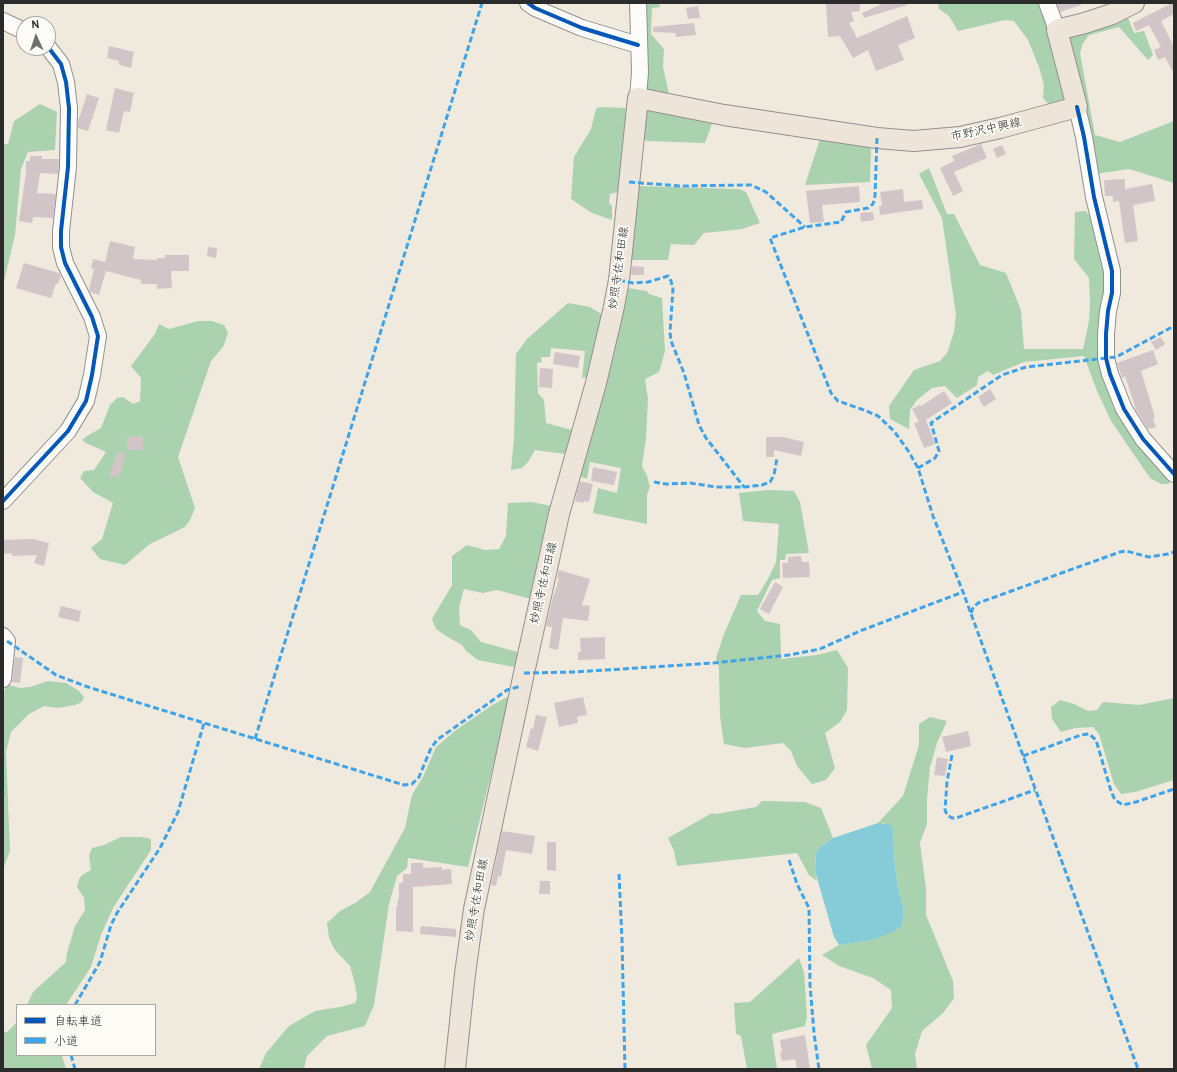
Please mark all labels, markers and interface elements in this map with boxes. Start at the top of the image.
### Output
north arrow [16,16,56,56]
text: N [31,18,39,31]
street label: 市野沢中興線 [949,115,1023,145]
street label: 妙照寺佐和田線 [606,225,632,311]
street label: 妙照寺佐和田線 [528,540,560,626]
street label: 妙照寺佐和田線 [463,857,491,943]
legend [16,1004,156,1056]
text: 自転車道 [54,1014,102,1029]
text: 小道 [54,1034,78,1049]

